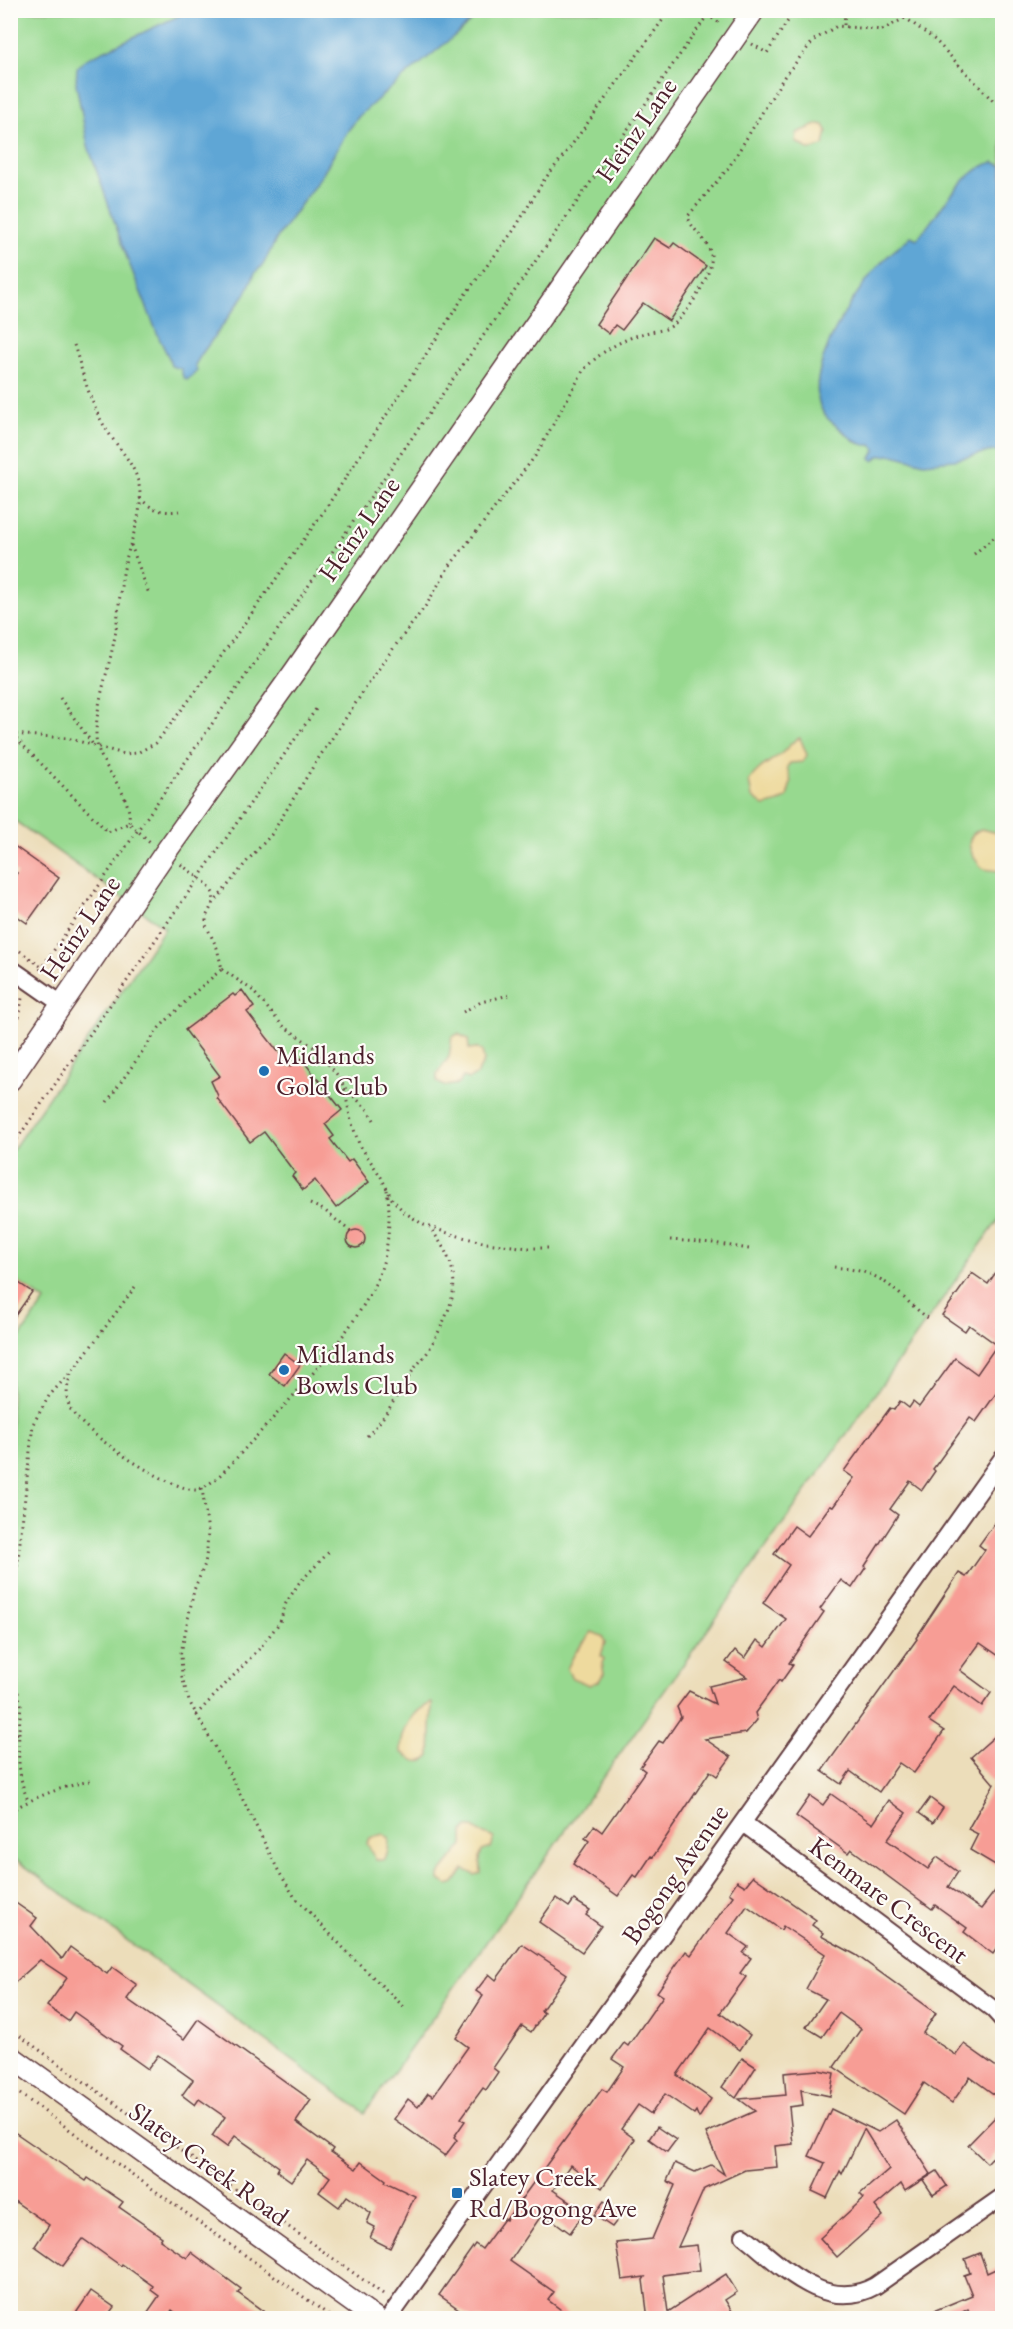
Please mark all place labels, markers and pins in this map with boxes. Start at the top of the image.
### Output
place label: Midlands Gold Club [276,1037,388,1103]
marker: Midlands Gold Club [257,1064,271,1078]
place label: Midlands Bowls Club [296,1336,418,1402]
marker: Midlands Bowls Club [277,1363,291,1377]
place label: Slatey Creek Rd/Bogong Ave [469,2159,637,2225]
marker: Slatey Creek Rd/Bogong Ave [450,2186,464,2200]

